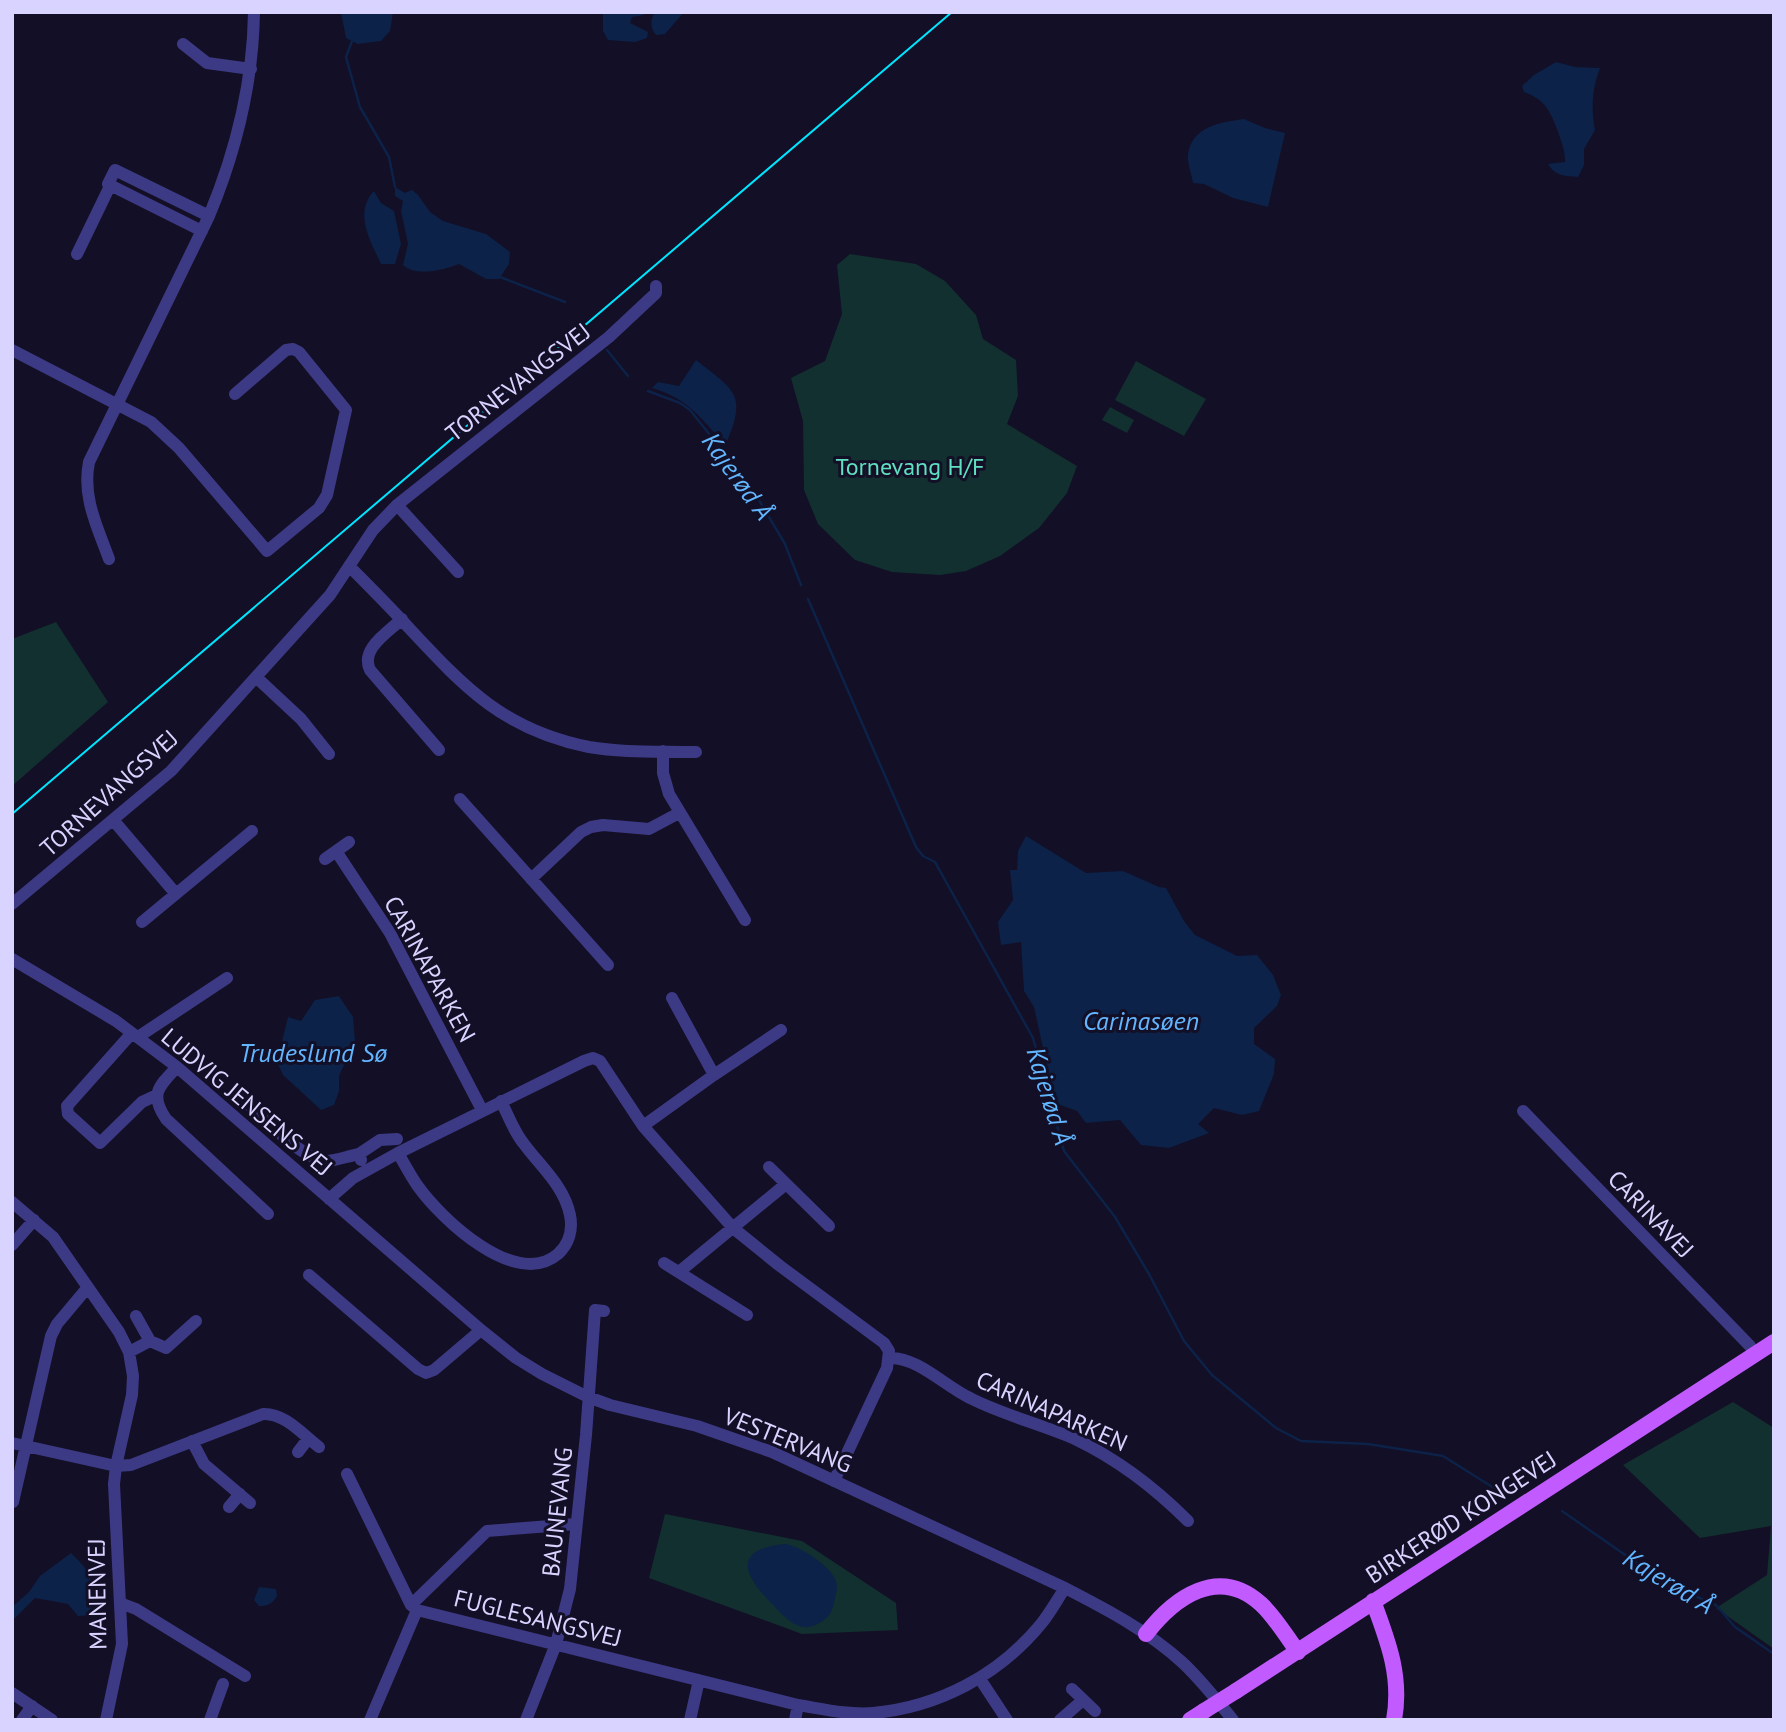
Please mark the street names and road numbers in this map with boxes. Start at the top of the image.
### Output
street label: TORNEVANGSVEJ [439,316,597,448]
street label: TORNEVANGSVEJ [33,723,185,863]
street label: CARINAPARKEN [377,890,483,1048]
street label: LUDVIG JENSENS VEJ [155,1021,339,1183]
street label: CARINAVEJ [1601,1163,1701,1265]
street label: CARINAPARKEN [972,1364,1132,1458]
street label: VESTERVANG [718,1400,857,1480]
street label: BIRKERØD KONGEVEJ [1360,1444,1562,1590]
street label: BAUNEVANG [535,1446,579,1578]
street label: MANENVEJ [81,1538,113,1650]
street label: FUGLESANGSVEJ [451,1582,625,1654]

